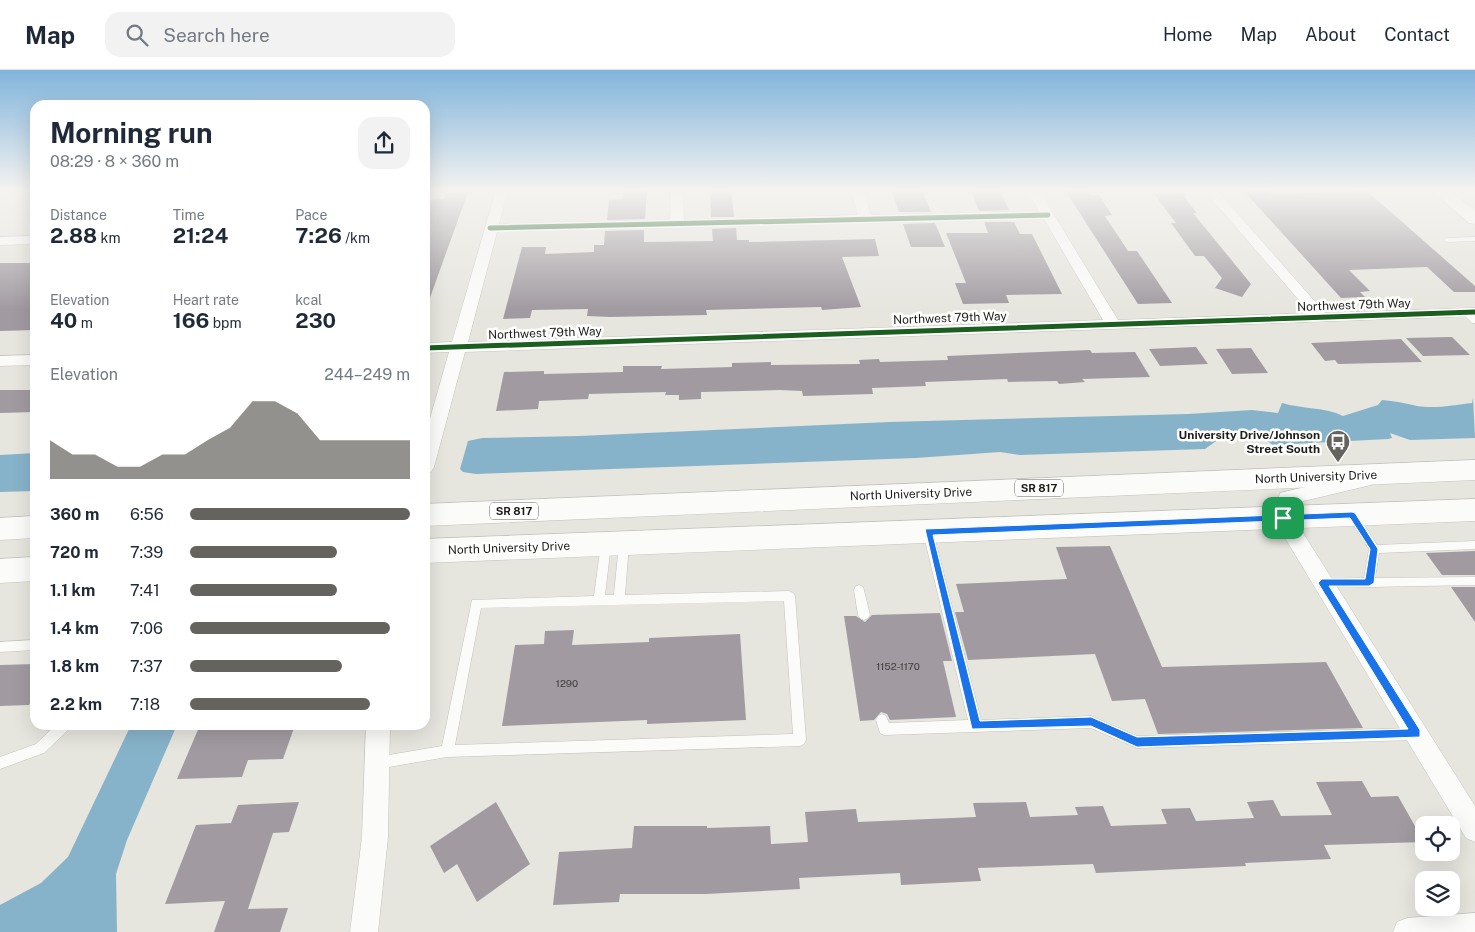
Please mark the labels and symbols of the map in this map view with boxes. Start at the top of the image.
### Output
street label: Northwest 79th Way [1297,296,1412,314]
street label: Northwest 79th Way [893,309,1008,327]
street label: Northwest 79th Way [488,324,603,342]
place label: University Drive/Johnson Street South [1179,428,1320,456]
bus stop icon: University Drive/Johnson Street South [1325,429,1351,463]
street label: North University Drive [1255,468,1377,486]
road number: SR 817 [1015,479,1063,496]
street label: North University Drive [850,485,972,503]
pin [1262,497,1304,539]
road number: SR 817 [490,502,538,520]
street label: North University Drive [448,539,570,557]
house number: 1152-1170 [876,660,920,672]
house number: 1290 [556,677,578,689]

